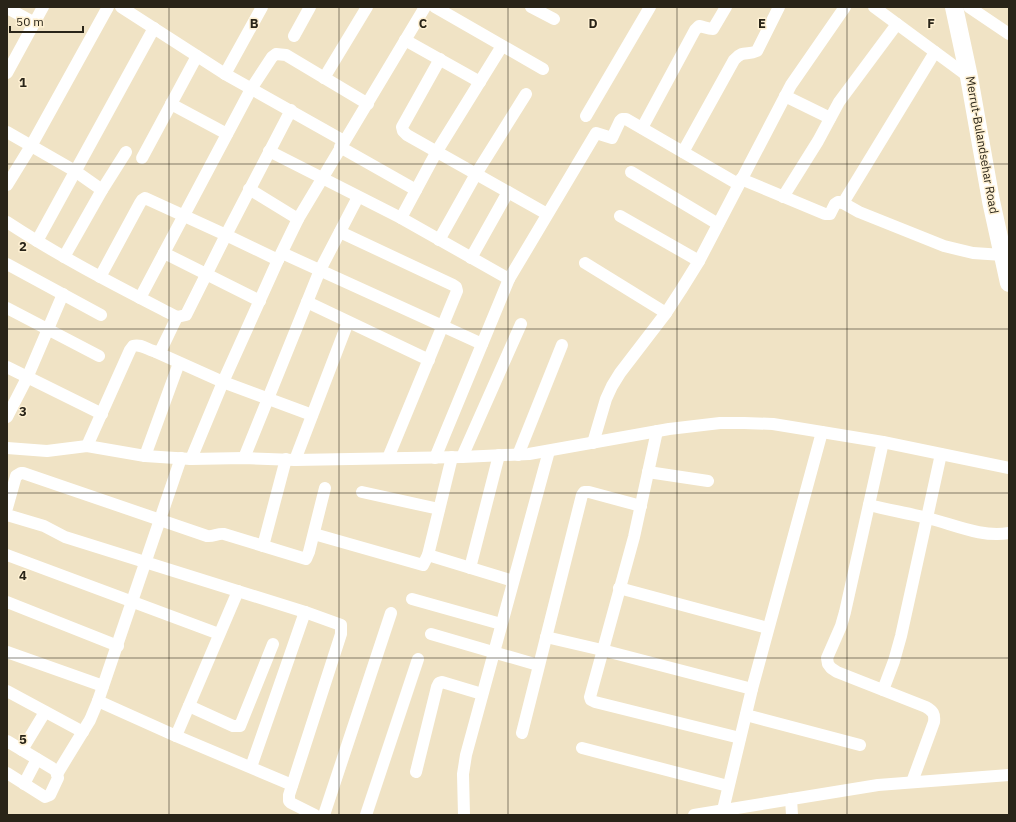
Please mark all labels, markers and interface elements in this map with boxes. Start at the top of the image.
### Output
scale bar [10,8,83,34]
text: 50 m [16,14,44,29]
text: B [250,15,259,32]
text: C [419,15,428,32]
text: D [588,15,598,32]
text: E [758,15,766,32]
text: F [927,15,935,32]
text: 1 [19,74,27,91]
street label: Merrut-Bulandsehar Road [963,75,1002,215]
text: 2 [19,238,27,255]
text: 3 [19,403,27,420]
text: 4 [19,567,27,584]
text: 5 [19,731,27,748]

